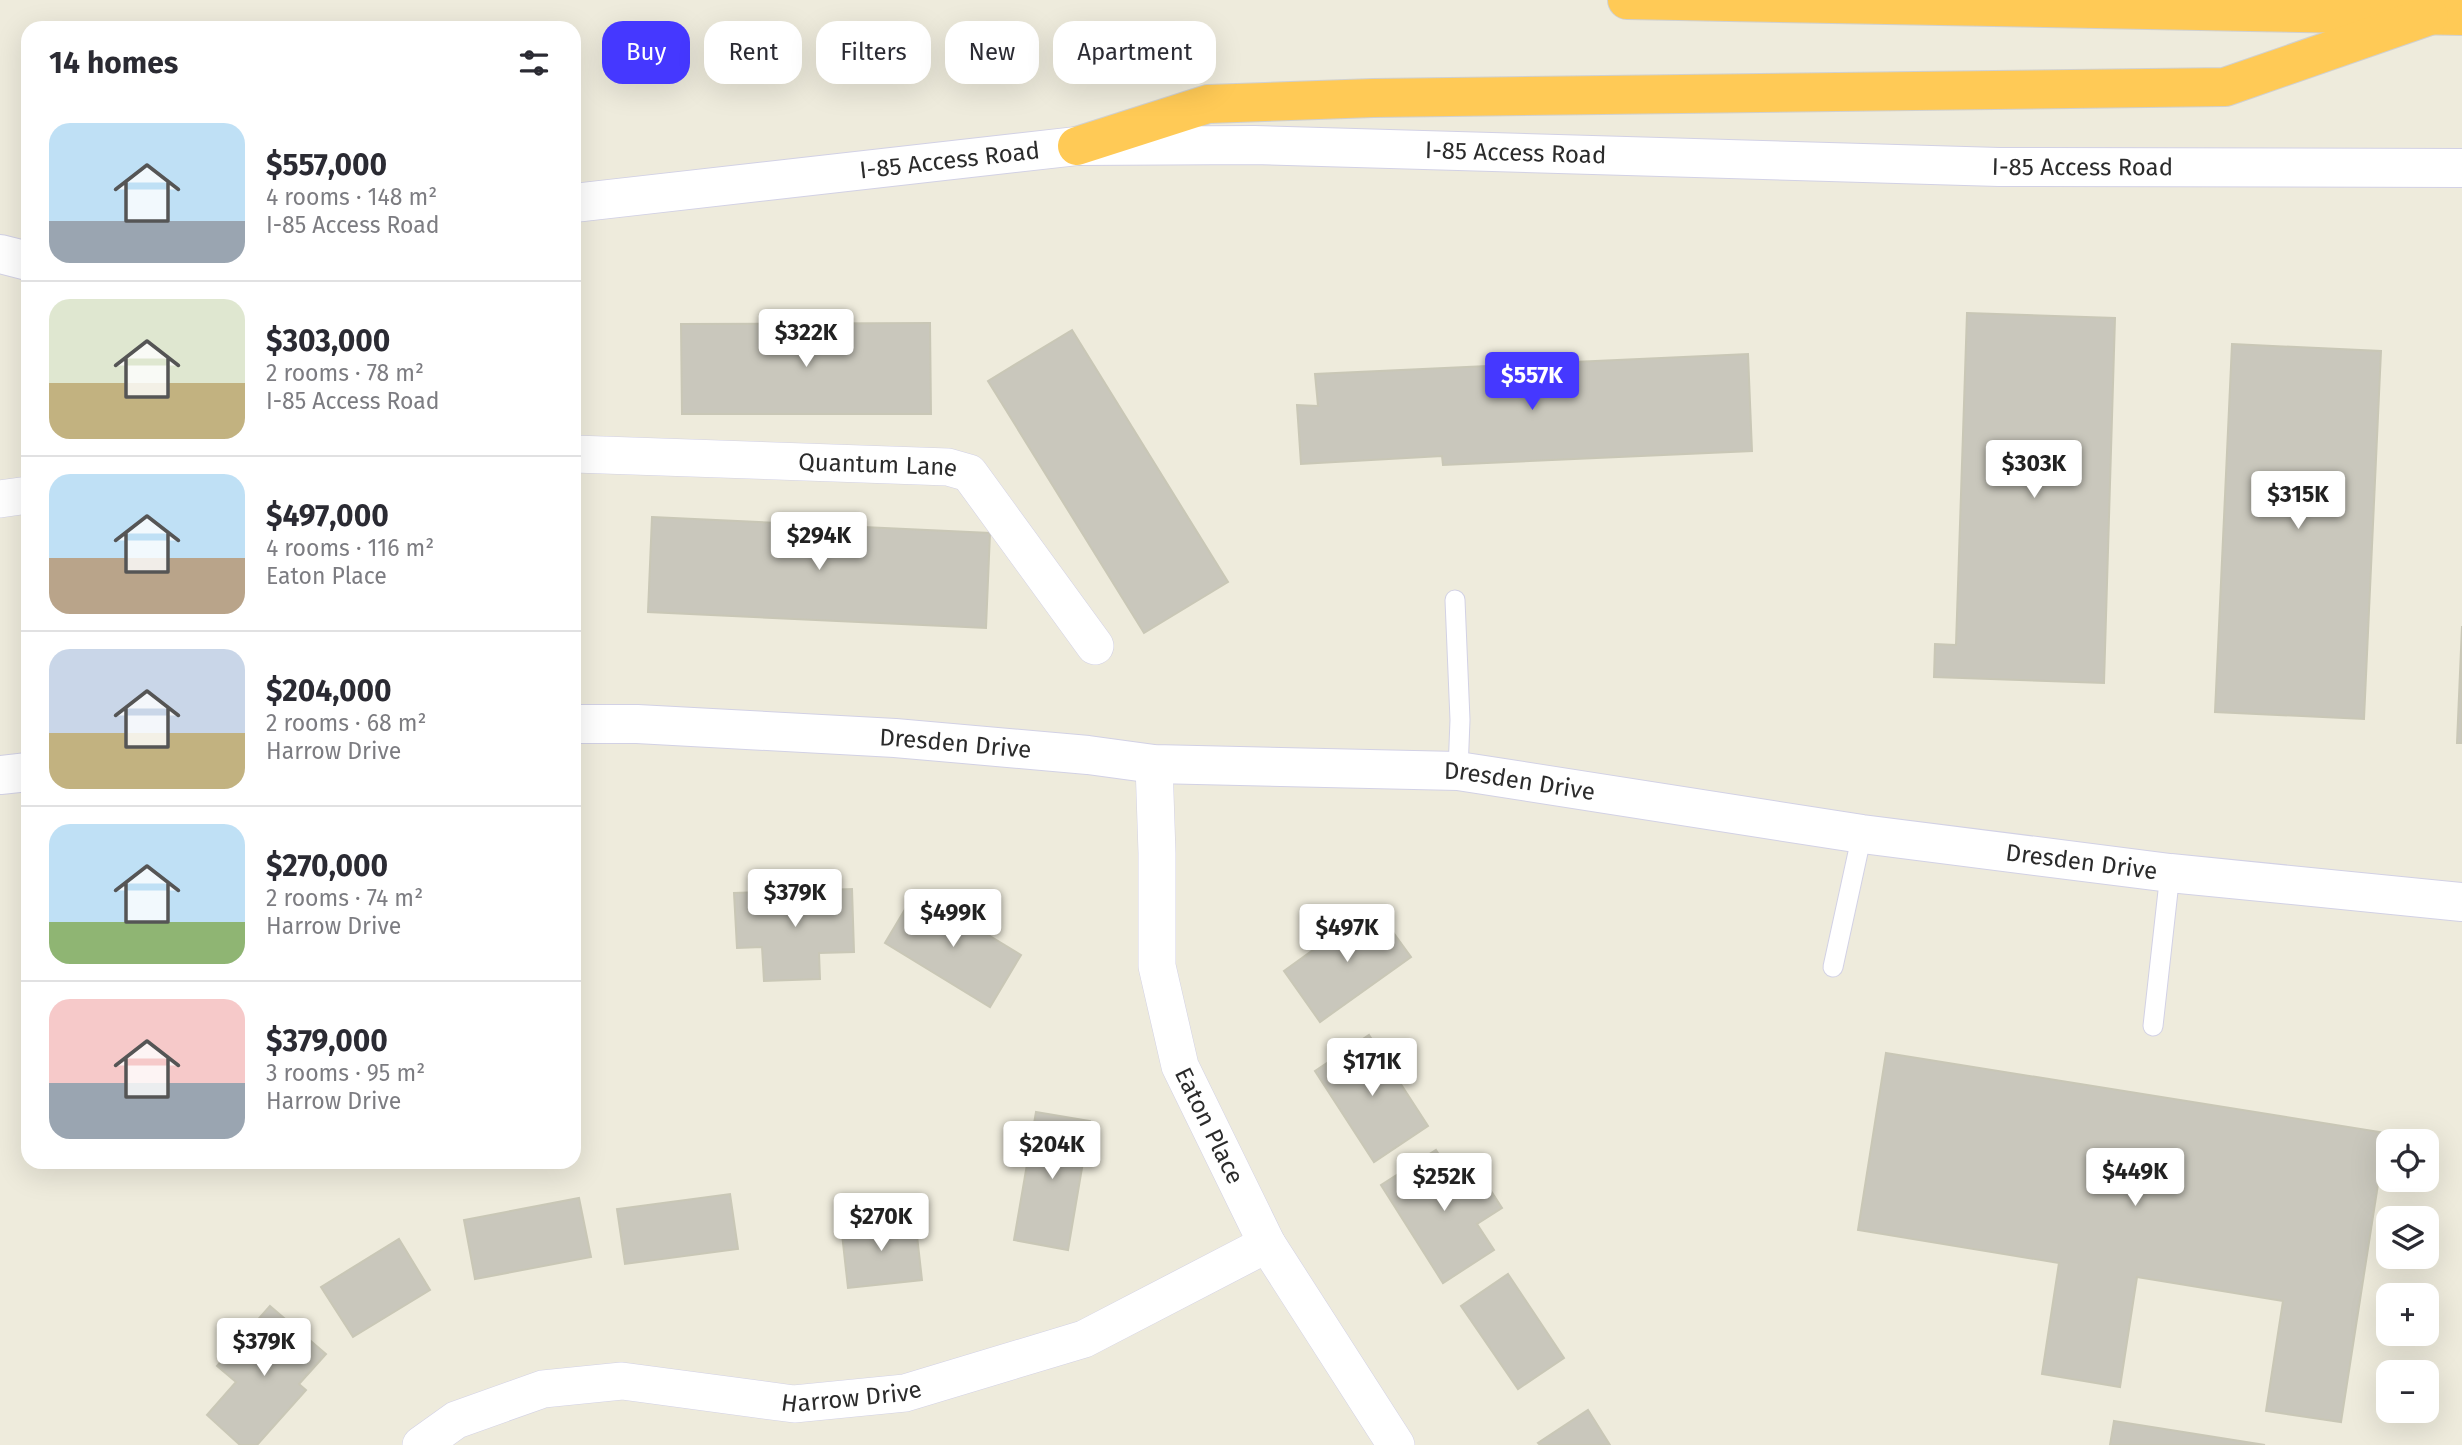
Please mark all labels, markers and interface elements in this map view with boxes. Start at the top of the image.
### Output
chip: Buy [602,21,690,84]
chip: Rent [704,21,802,84]
chip: Filters [816,21,931,84]
chip: New [945,21,1039,84]
chip: Apartment [1053,21,1216,84]
icon: filters [515,44,553,82]
text: 14 homes [49,45,178,81]
street label: I-85 Access Road [858,136,1041,185]
street label: I-85 Access Road [1425,136,1607,169]
text: $557,000 [266,147,387,183]
icon: home [105,151,189,235]
street label: I-85 Access Road [1991,153,2173,181]
text: 4 rooms · 148 m² [266,183,437,211]
text: I-85 Access Road [266,211,440,239]
pin: $322K [757,310,855,369]
text: $322K [775,318,837,346]
text: $303,000 [266,323,390,359]
icon: home [105,327,189,411]
pin: $557K [1483,352,1581,412]
text: 2 rooms · 78 m² [266,359,424,387]
text: $557K [1501,361,1563,389]
text: I-85 Access Road [266,387,440,415]
pin: $303K [1985,440,2083,500]
street label: Quantum Lane [798,448,961,483]
text: $303K [2002,449,2066,477]
pin: $315K [2249,472,2347,531]
text: $315K [2267,480,2329,508]
text: $497,000 [266,498,389,534]
icon: home [105,502,189,586]
pin: $294K [770,512,868,572]
text: $294K [787,521,851,549]
text: 4 rooms · 116 m² [266,534,434,562]
text: Eaton Place [266,562,387,590]
text: $204,000 [266,673,392,709]
icon: home [105,677,189,761]
text: 2 rooms · 68 m² [266,709,427,737]
street label: Dresden Drive [879,723,1033,764]
text: Harrow Drive [266,737,401,765]
street label: Dresden Drive [1444,757,1597,806]
street label: Dresden Drive [2004,838,2159,885]
text: $270,000 [266,848,388,884]
icon: home [105,852,189,936]
pin: $379K [746,870,844,929]
text: $379K [764,878,826,906]
text: 2 rooms · 74 m² [266,884,423,912]
pin: $499K [904,890,1002,949]
text: $499K [920,898,986,926]
pin: $497K [1298,904,1396,964]
text: Harrow Drive [266,912,401,940]
text: $497K [1315,913,1379,941]
text: $379,000 [266,1023,388,1059]
icon: home [105,1027,189,1111]
pin: $171K [1323,1038,1421,1098]
text: $171K [1343,1047,1401,1075]
text: 3 rooms · 95 m² [266,1059,425,1087]
street label: Eaton Place [1169,1063,1249,1188]
text: Harrow Drive [266,1087,401,1115]
pin: $204K [1003,1122,1101,1181]
map controls [2376,1129,2439,1423]
button: locate [2376,1129,2439,1192]
text: $204K [1019,1130,1085,1158]
pin: $449K [2086,1148,2184,1208]
pin: $252K [1395,1154,1493,1213]
text: $449K [2102,1157,2168,1185]
text: $252K [1413,1162,1475,1190]
pin: $270K [832,1194,930,1253]
text: $270K [850,1202,912,1230]
button: layers [2376,1206,2439,1269]
button: + [2376,1283,2439,1346]
pin: $379K [215,1318,313,1378]
text: $379K [233,1327,295,1355]
button: − [2376,1360,2439,1423]
street label: Harrow Drive [779,1375,925,1418]

